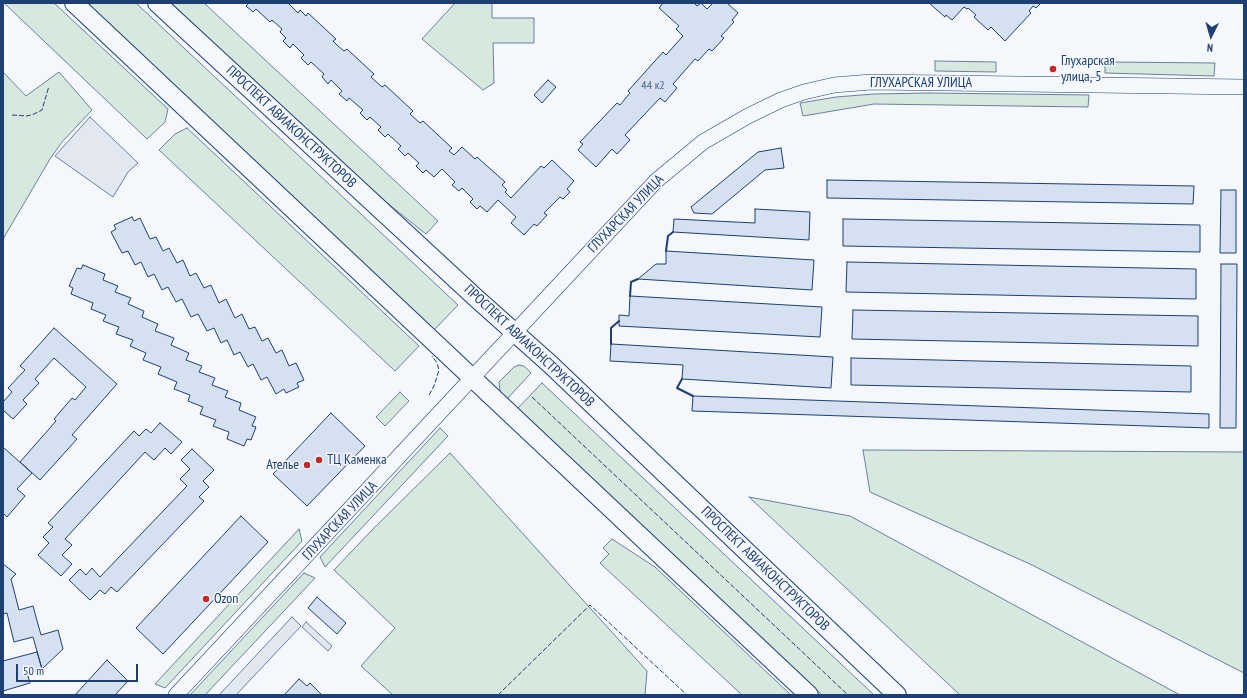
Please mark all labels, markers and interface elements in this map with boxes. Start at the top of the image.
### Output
north arrow [1191,16,1231,56]
text: N [1206,41,1214,55]
place label: Глухарская улица, 5 [1061,53,1115,86]
street label: ПРОСПЕКТ АВИАКОНСТРУКТОРОВ [223,62,359,192]
marker: Глухарская улица, 5 [1048,64,1058,74]
street label: ГЛУХАРСКАЯ УЛИЦА [870,75,972,91]
house number: 44 к2 [641,79,665,93]
street label: ГЛУХАРСКАЯ УЛИЦА [585,171,667,257]
street label: ПРОСПЕКТ АВИАКОНСТРУКТОРОВ [461,281,597,411]
place label: ТЦ Каменка [327,452,387,468]
marker: ТЦ Каменка [314,455,324,465]
place label: Ателье [266,457,299,473]
marker: Ателье [302,460,312,470]
street label: ГЛУХАРСКАЯ УЛИЦА [299,478,381,564]
street label: ПРОСПЕКТ АВИАКОНСТРУКТОРОВ [697,503,833,635]
place label: Ozon [214,591,239,607]
marker: Ozon [201,594,211,604]
scale bar [18,656,140,682]
text: 50 m [23,663,44,678]

